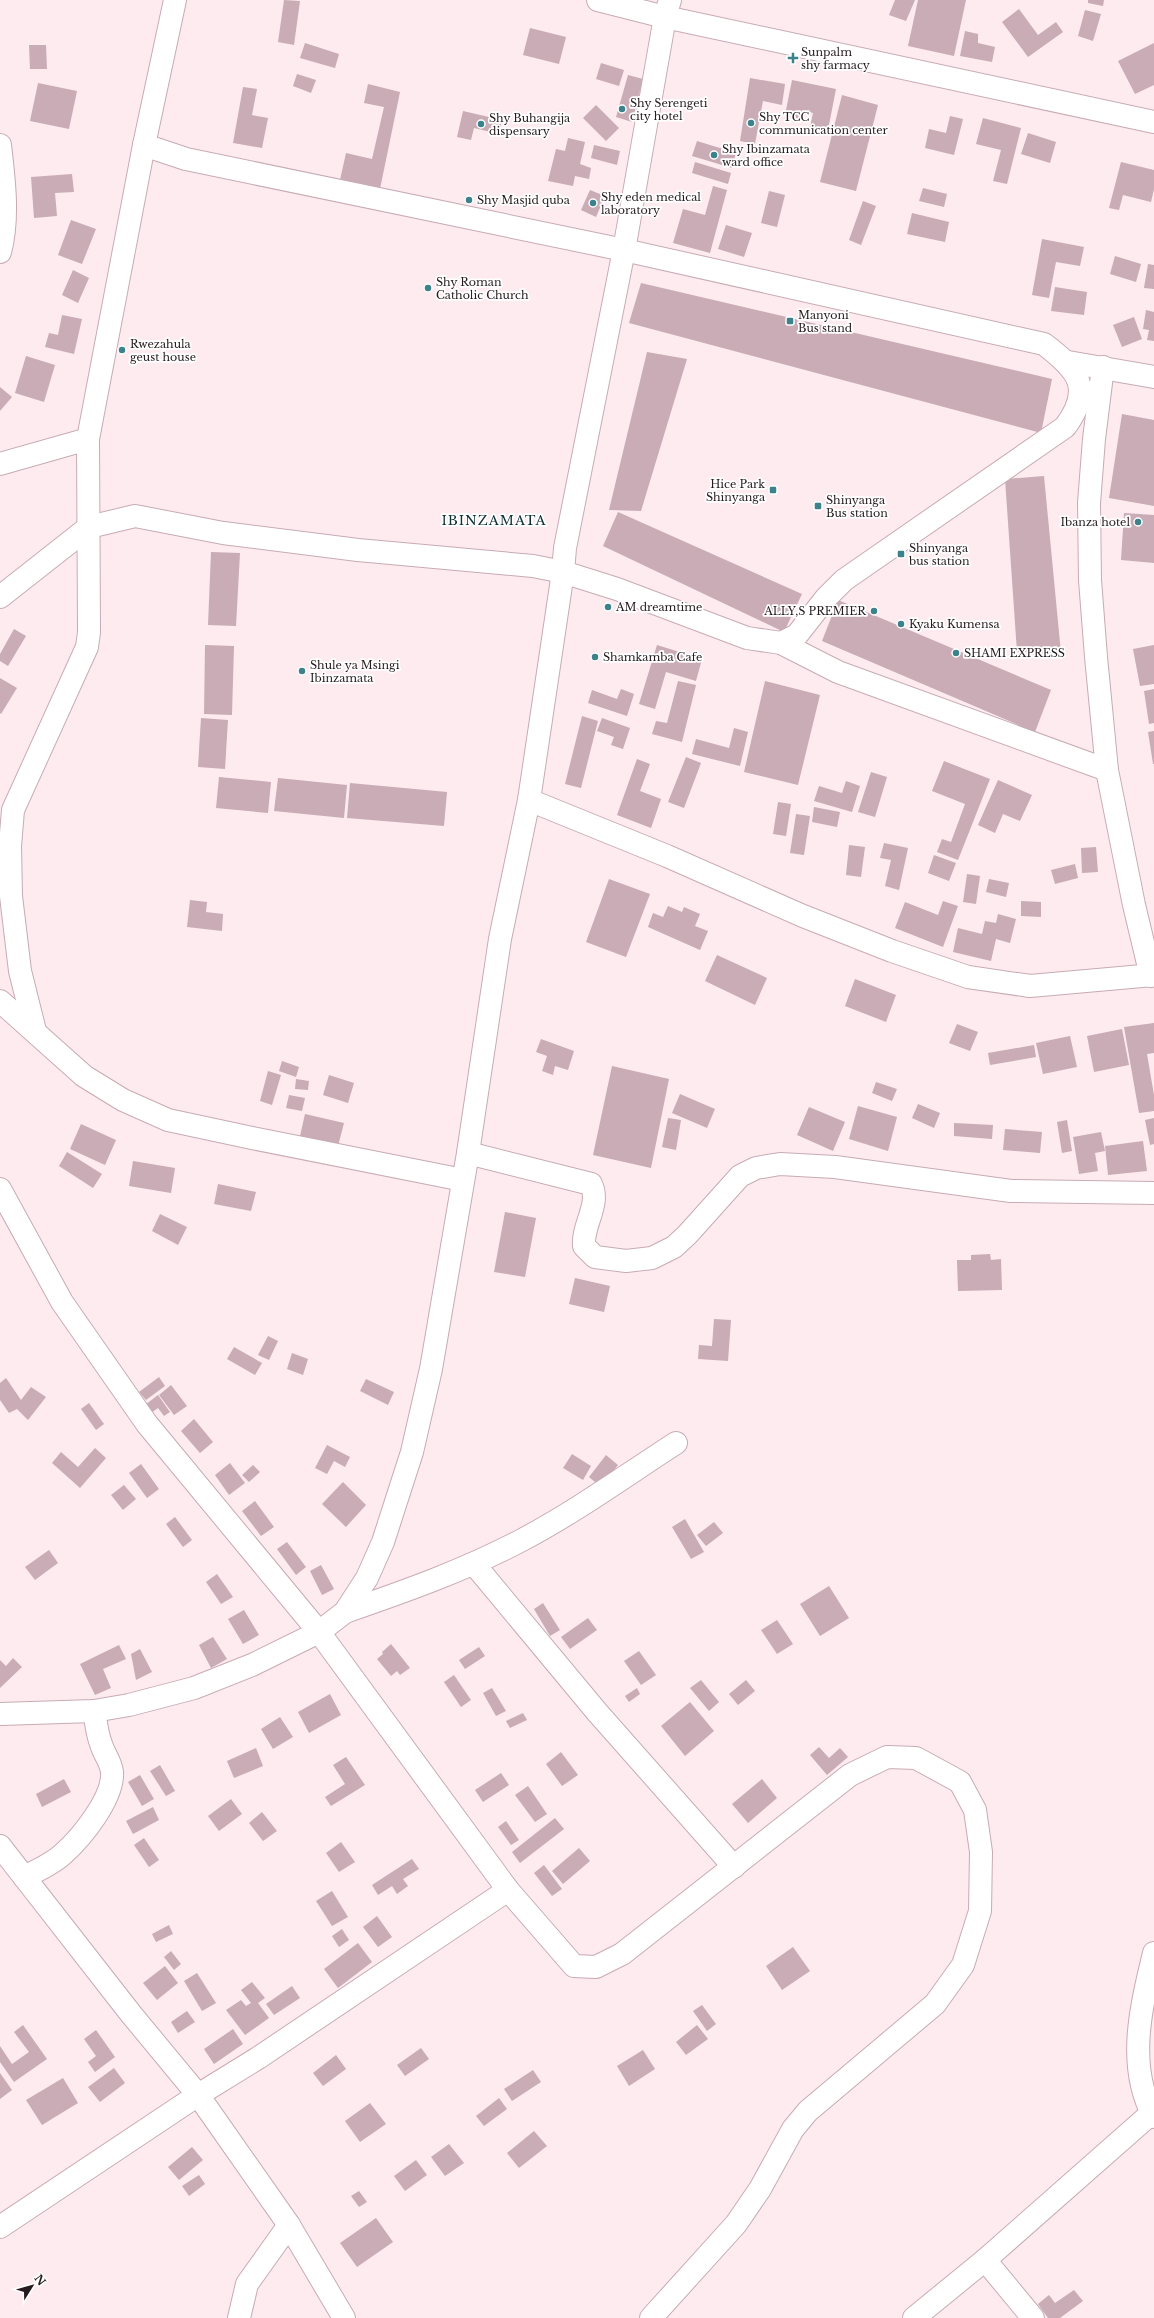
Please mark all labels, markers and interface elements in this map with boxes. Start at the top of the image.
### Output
place label: Sunpalm shy farmacy [801,45,870,72]
marker: Sunpalm shy farmacy [788,53,798,63]
place label: Shy Serengeti city hotel [630,96,708,123]
marker: Shy Serengeti city hotel [617,104,627,114]
place label: Shy TCC communication center [759,110,888,137]
place label: Shy Buhangija dispensary [489,111,571,138]
marker: Shy TCC communication center [746,118,756,128]
marker: Shy Buhangija dispensary [476,119,486,129]
place label: Shy Ibinzamata ward office [722,142,811,169]
marker: Shy Ibinzamata ward office [709,150,719,160]
place label: Shy eden medical laboratory [601,190,701,217]
place label: Shy Masjid quba [477,193,571,207]
marker: Shy Masjid quba [464,195,474,205]
marker: Shy eden medical laboratory [588,198,598,208]
place label: Shy Roman Catholic Church [436,275,529,302]
marker: Shy Roman Catholic Church [423,283,433,293]
place label: Manyoni Bus stand [798,308,853,335]
marker: Manyoni Bus stand [785,316,795,326]
place label: Rwezahula geust house [130,337,196,364]
marker: Rwezahula geust house [117,345,127,355]
place label: Hice Park Shinyanga [706,477,766,504]
marker: Hice Park Shinyanga [768,485,778,495]
place label: Shinyanga Bus station [826,493,888,520]
marker: Shinyanga Bus station [813,501,823,511]
district label: IBINZAMATA [441,512,547,529]
place label: Ibanza hotel [1061,515,1130,529]
marker: Ibanza hotel [1133,517,1143,527]
place label: Shinyanga bus station [908,541,970,568]
marker: Shinyanga bus station [896,549,906,559]
place label: AM dreamtime [615,600,702,614]
marker: AM dreamtime [603,602,613,612]
place label: ALLY,S PREMIER [763,604,866,618]
marker: ALLY,S PREMIER [869,606,879,616]
place label: Kyaku Kumensa [909,617,1000,631]
marker: Kyaku Kumensa [896,619,906,629]
place label: SHAMI EXPRESS [964,646,1065,660]
marker: SHAMI EXPRESS [951,648,961,658]
place label: Shamkamba Cafe [603,650,702,664]
marker: Shamkamba Cafe [590,652,600,662]
place label: Shule ya Msingi Ibinzamata [310,658,400,685]
marker: Shule ya Msingi Ibinzamata [297,666,307,676]
north arrow [12,2266,52,2306]
text: N [31,2272,49,2289]

